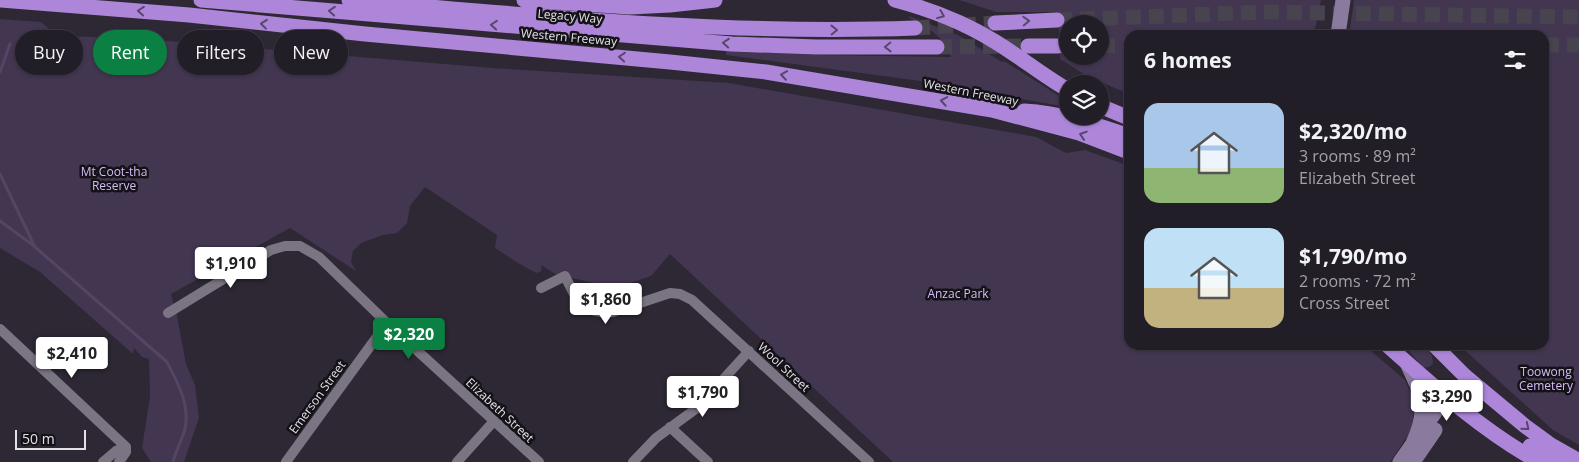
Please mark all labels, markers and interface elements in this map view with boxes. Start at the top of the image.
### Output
street label: Legacy Way [537,5,604,27]
one-way arrow [136,6,144,17]
one-way arrow [328,6,336,17]
one-way arrow [936,9,945,19]
map controls [1059,15,1109,125]
button: locate [1059,15,1109,65]
one-way arrow [1022,16,1030,27]
one-way arrow [260,18,268,29]
one-way arrow [490,20,498,31]
street label: Western Freeway [520,24,619,50]
one-way arrow [830,25,838,35]
chip: Buy [15,30,83,75]
chip: Rent [93,30,167,75]
chip: Filters [177,30,264,75]
chip: New [274,30,348,75]
one-way arrow [722,38,730,49]
one-way arrow [884,42,892,53]
text: 6 homes [1144,46,1232,74]
icon: filters [1501,46,1529,74]
one-way arrow [618,52,626,63]
one-way arrow [779,70,788,80]
street label: Western Freeway [922,74,1021,110]
button: layers [1059,75,1109,125]
one-way arrow [940,97,948,107]
text: $2,320/mo [1299,117,1407,145]
icon: home [1184,123,1244,183]
one-way arrow [1079,131,1087,141]
text: 3 rooms · 89 m² [1299,145,1416,167]
park label: Mt Coot-tha Reserve [81,163,147,194]
text: Elizabeth Street [1299,167,1416,189]
text: $1,790/mo [1299,242,1407,270]
pin: $1,910 [190,246,272,289]
icon: home [1184,248,1244,308]
text: $1,910 [206,252,256,274]
text: 2 rooms · 72 m² [1299,270,1416,292]
pin: $1,860 [565,282,647,325]
park label: Anzac Park [927,285,989,302]
text: $1,860 [581,288,631,310]
text: Cross Street [1299,292,1389,314]
pin: $2,320 [368,318,450,360]
text: $2,320 [384,323,434,345]
pin: $2,410 [31,336,113,379]
street label: Wool Street [754,339,814,395]
text: $2,410 [47,342,97,364]
street label: Emerson Street [285,357,349,437]
park label: Toowong Cemetery [1519,363,1574,394]
street label: Elizabeth Street [462,374,538,446]
pin: $1,790 [662,376,744,418]
pin: $3,290 [1406,380,1488,422]
text: $1,790 [678,381,728,403]
text: $3,290 [1422,385,1472,407]
one-way arrow [1520,421,1529,430]
scale bar [15,427,86,450]
text: 50 m [22,429,55,448]

